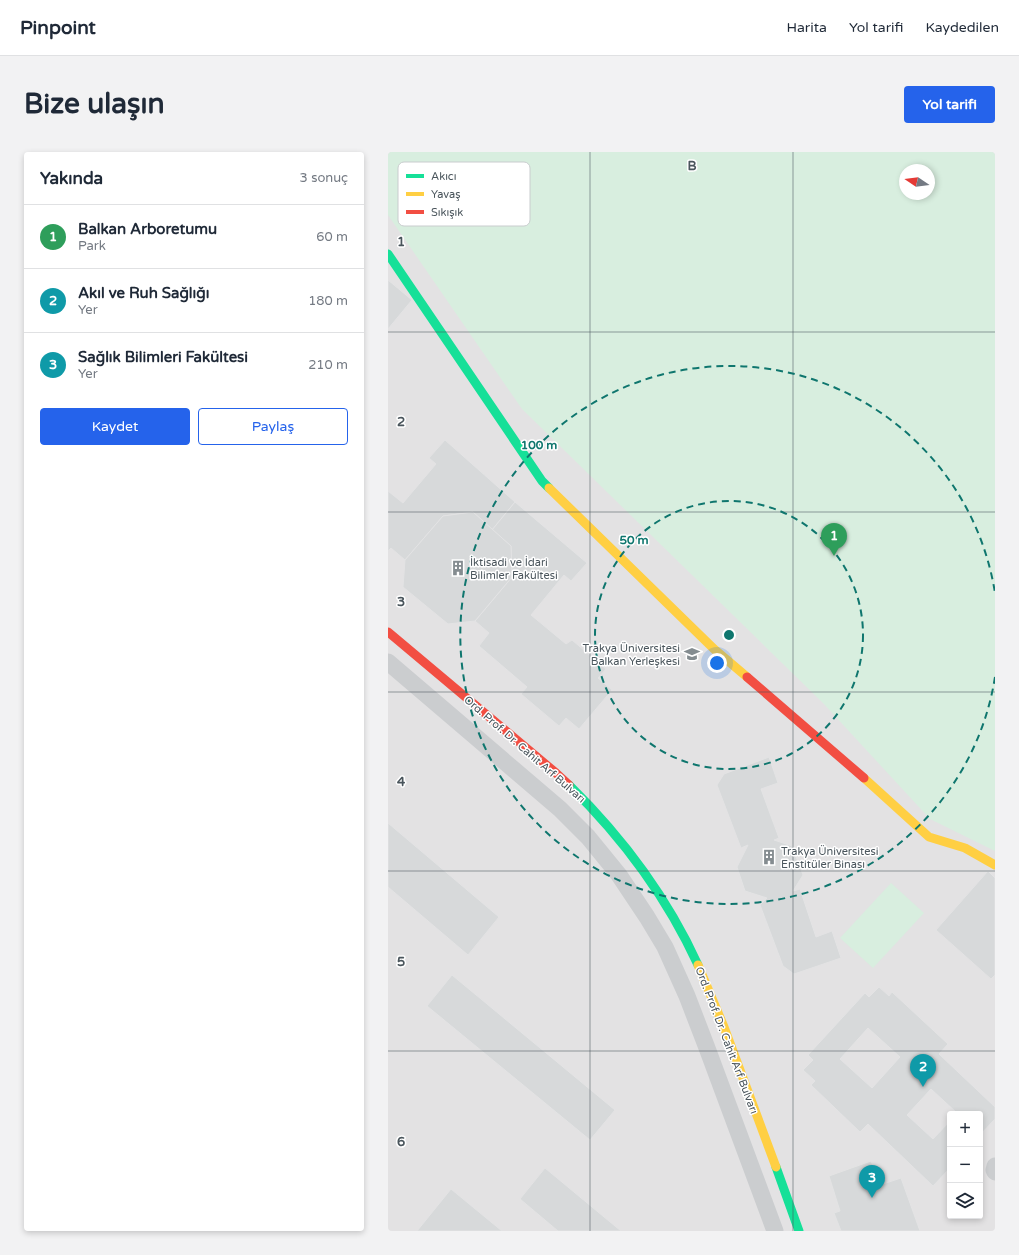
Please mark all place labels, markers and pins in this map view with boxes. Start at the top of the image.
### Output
pin: 1 [821,523,847,556]
place label: İktisadi ve İdari Bilimler Fakültesi [470,556,558,582]
building icon: İktisadi ve İdari Bilimler Fakültesi [449,559,467,577]
centre of rings [722,628,736,642]
place label: Trakya Üniversitesi Balkan Yerleşkesi [583,642,680,668]
school or university icon: Trakya Üniversitesi Balkan Yerleşkesi [683,645,701,663]
place label: Trakya Üniversitesi Enstitüler Binası [781,845,878,871]
building icon: Trakya Üniversitesi Enstitüler Binası [760,848,778,866]
pin: 2 [910,1054,936,1087]
pin: 3 [859,1165,885,1198]

